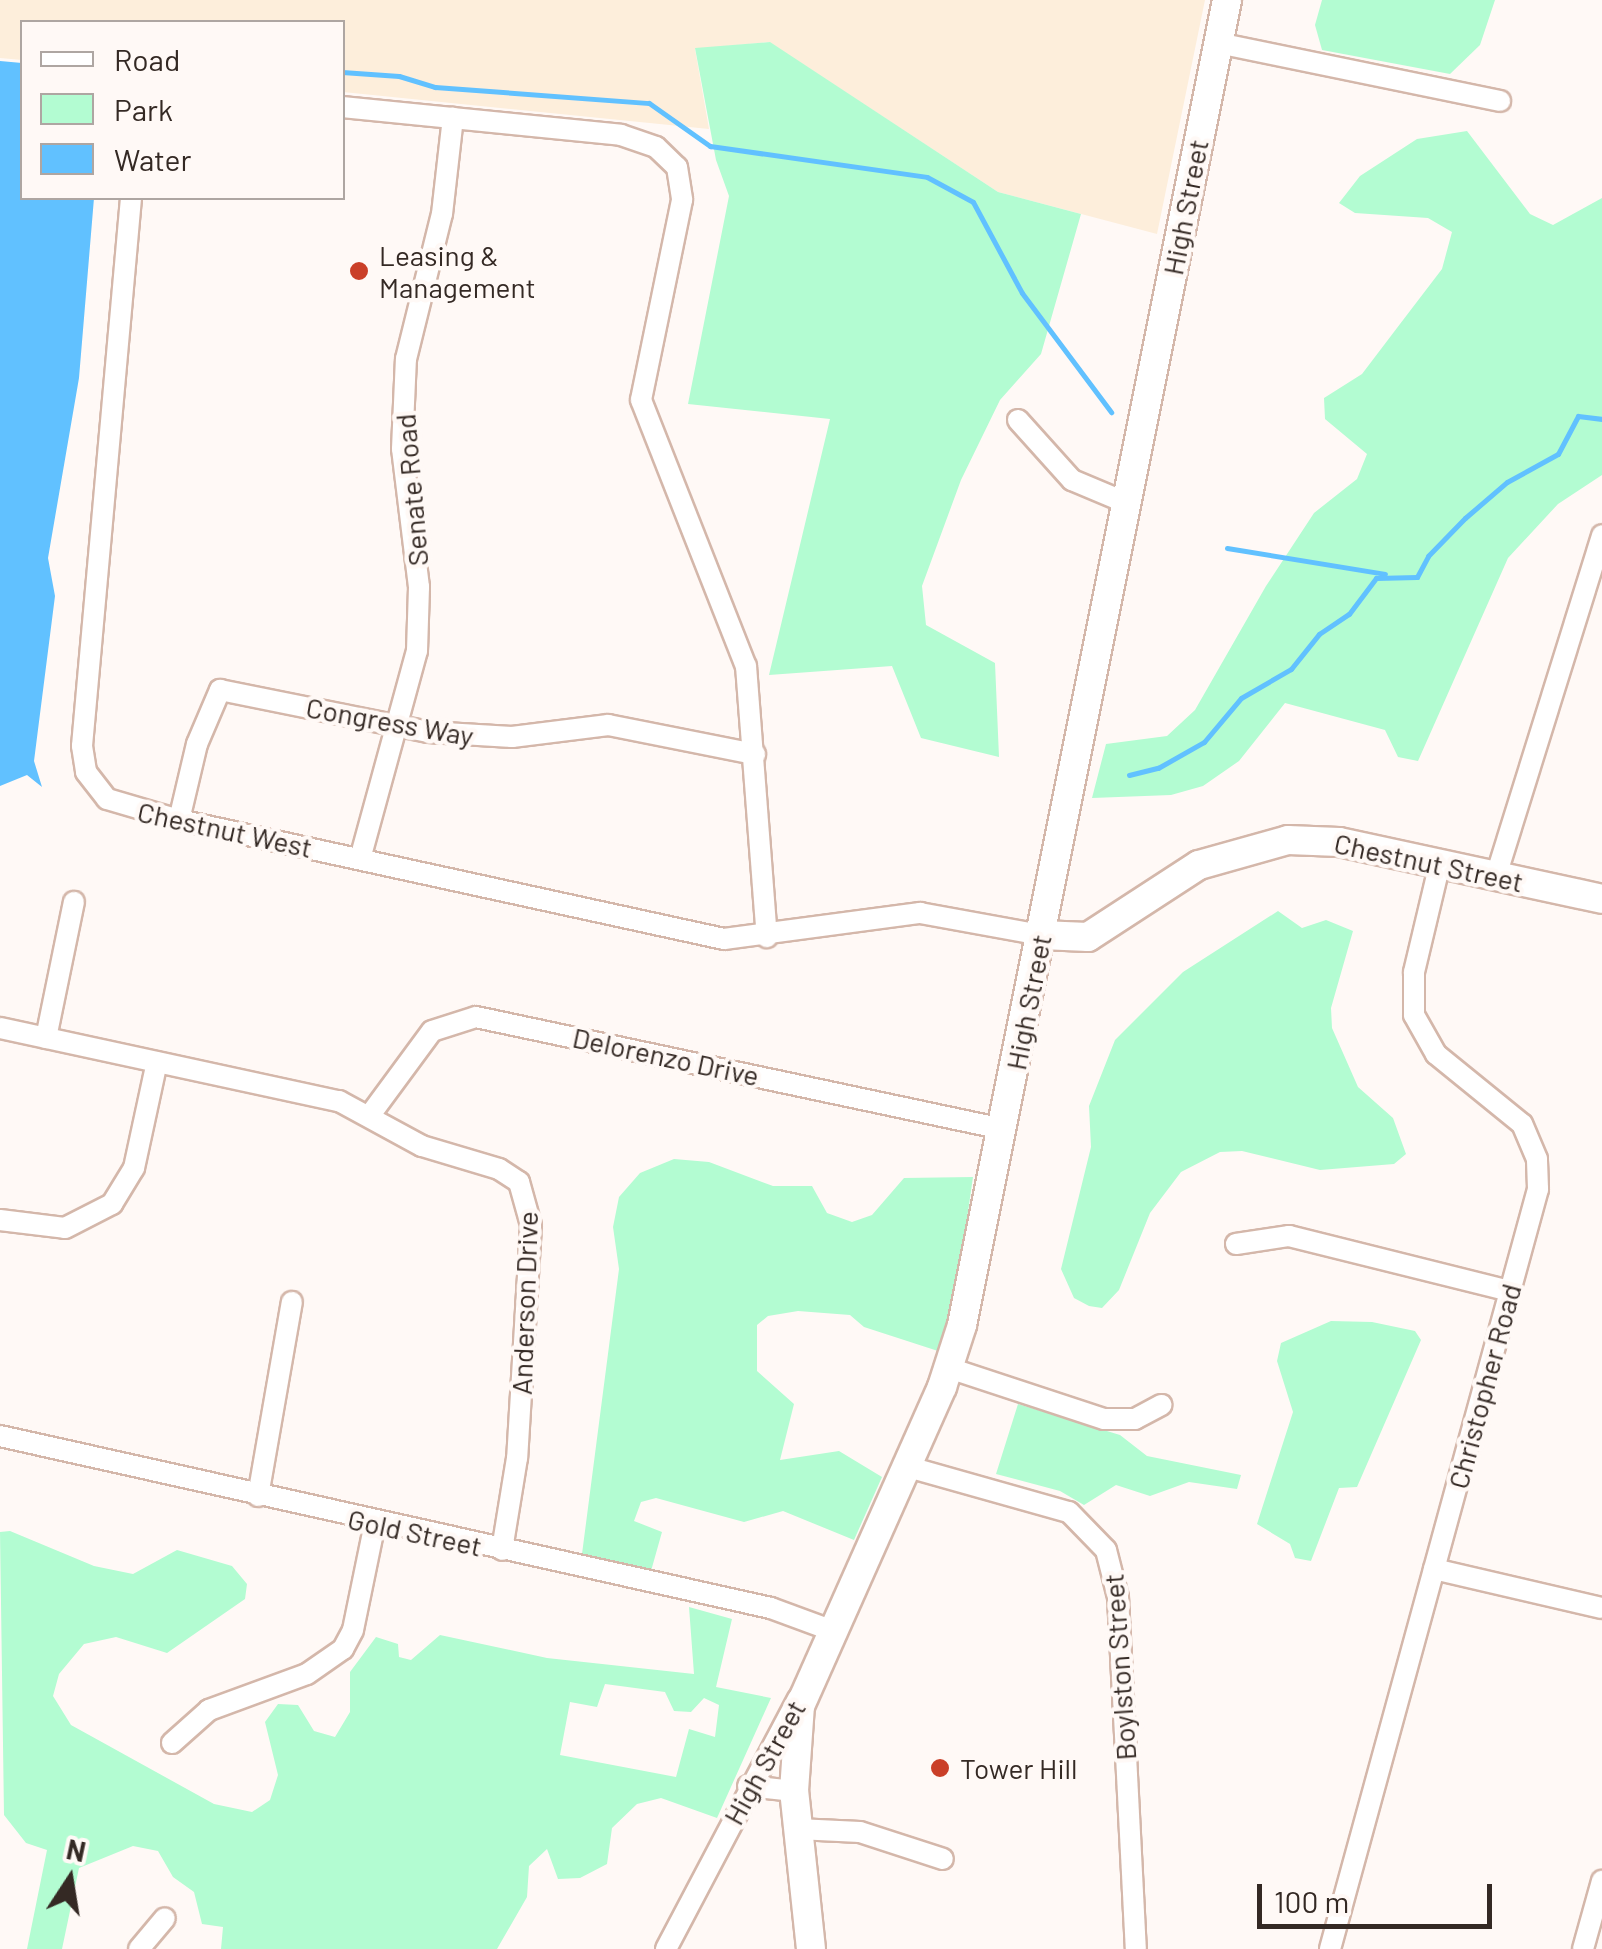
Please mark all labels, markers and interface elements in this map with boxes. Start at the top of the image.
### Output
legend [20,20,345,200]
text: Road [114,41,180,77]
text: Park [114,91,173,127]
street label: High Street [1155,136,1215,278]
text: Water [114,141,192,177]
place label: Leasing & Management [379,238,536,304]
marker: Leasing & Management [348,260,370,282]
street label: Senate Road [388,412,434,568]
street label: Congress Way [304,690,476,752]
street label: Chestnut West [135,794,315,864]
street label: Chestnut Street [1331,826,1527,898]
street label: High Street [998,931,1058,1073]
street label: Delorenzo Drive [570,1020,762,1092]
street label: Anderson Drive [504,1210,544,1396]
street label: Christopher Road [1440,1280,1528,1492]
street label: Gold Street [345,1501,485,1563]
street label: Boylston Street [1096,1572,1142,1762]
street label: High Street [716,1694,812,1830]
place label: Tower Hill [960,1751,1077,1785]
marker: Tower Hill [929,1757,951,1779]
north arrow [20,1829,120,1929]
text: N [64,1831,89,1868]
scale bar [1262,1864,1497,1926]
text: 100 m [1274,1883,1349,1919]

